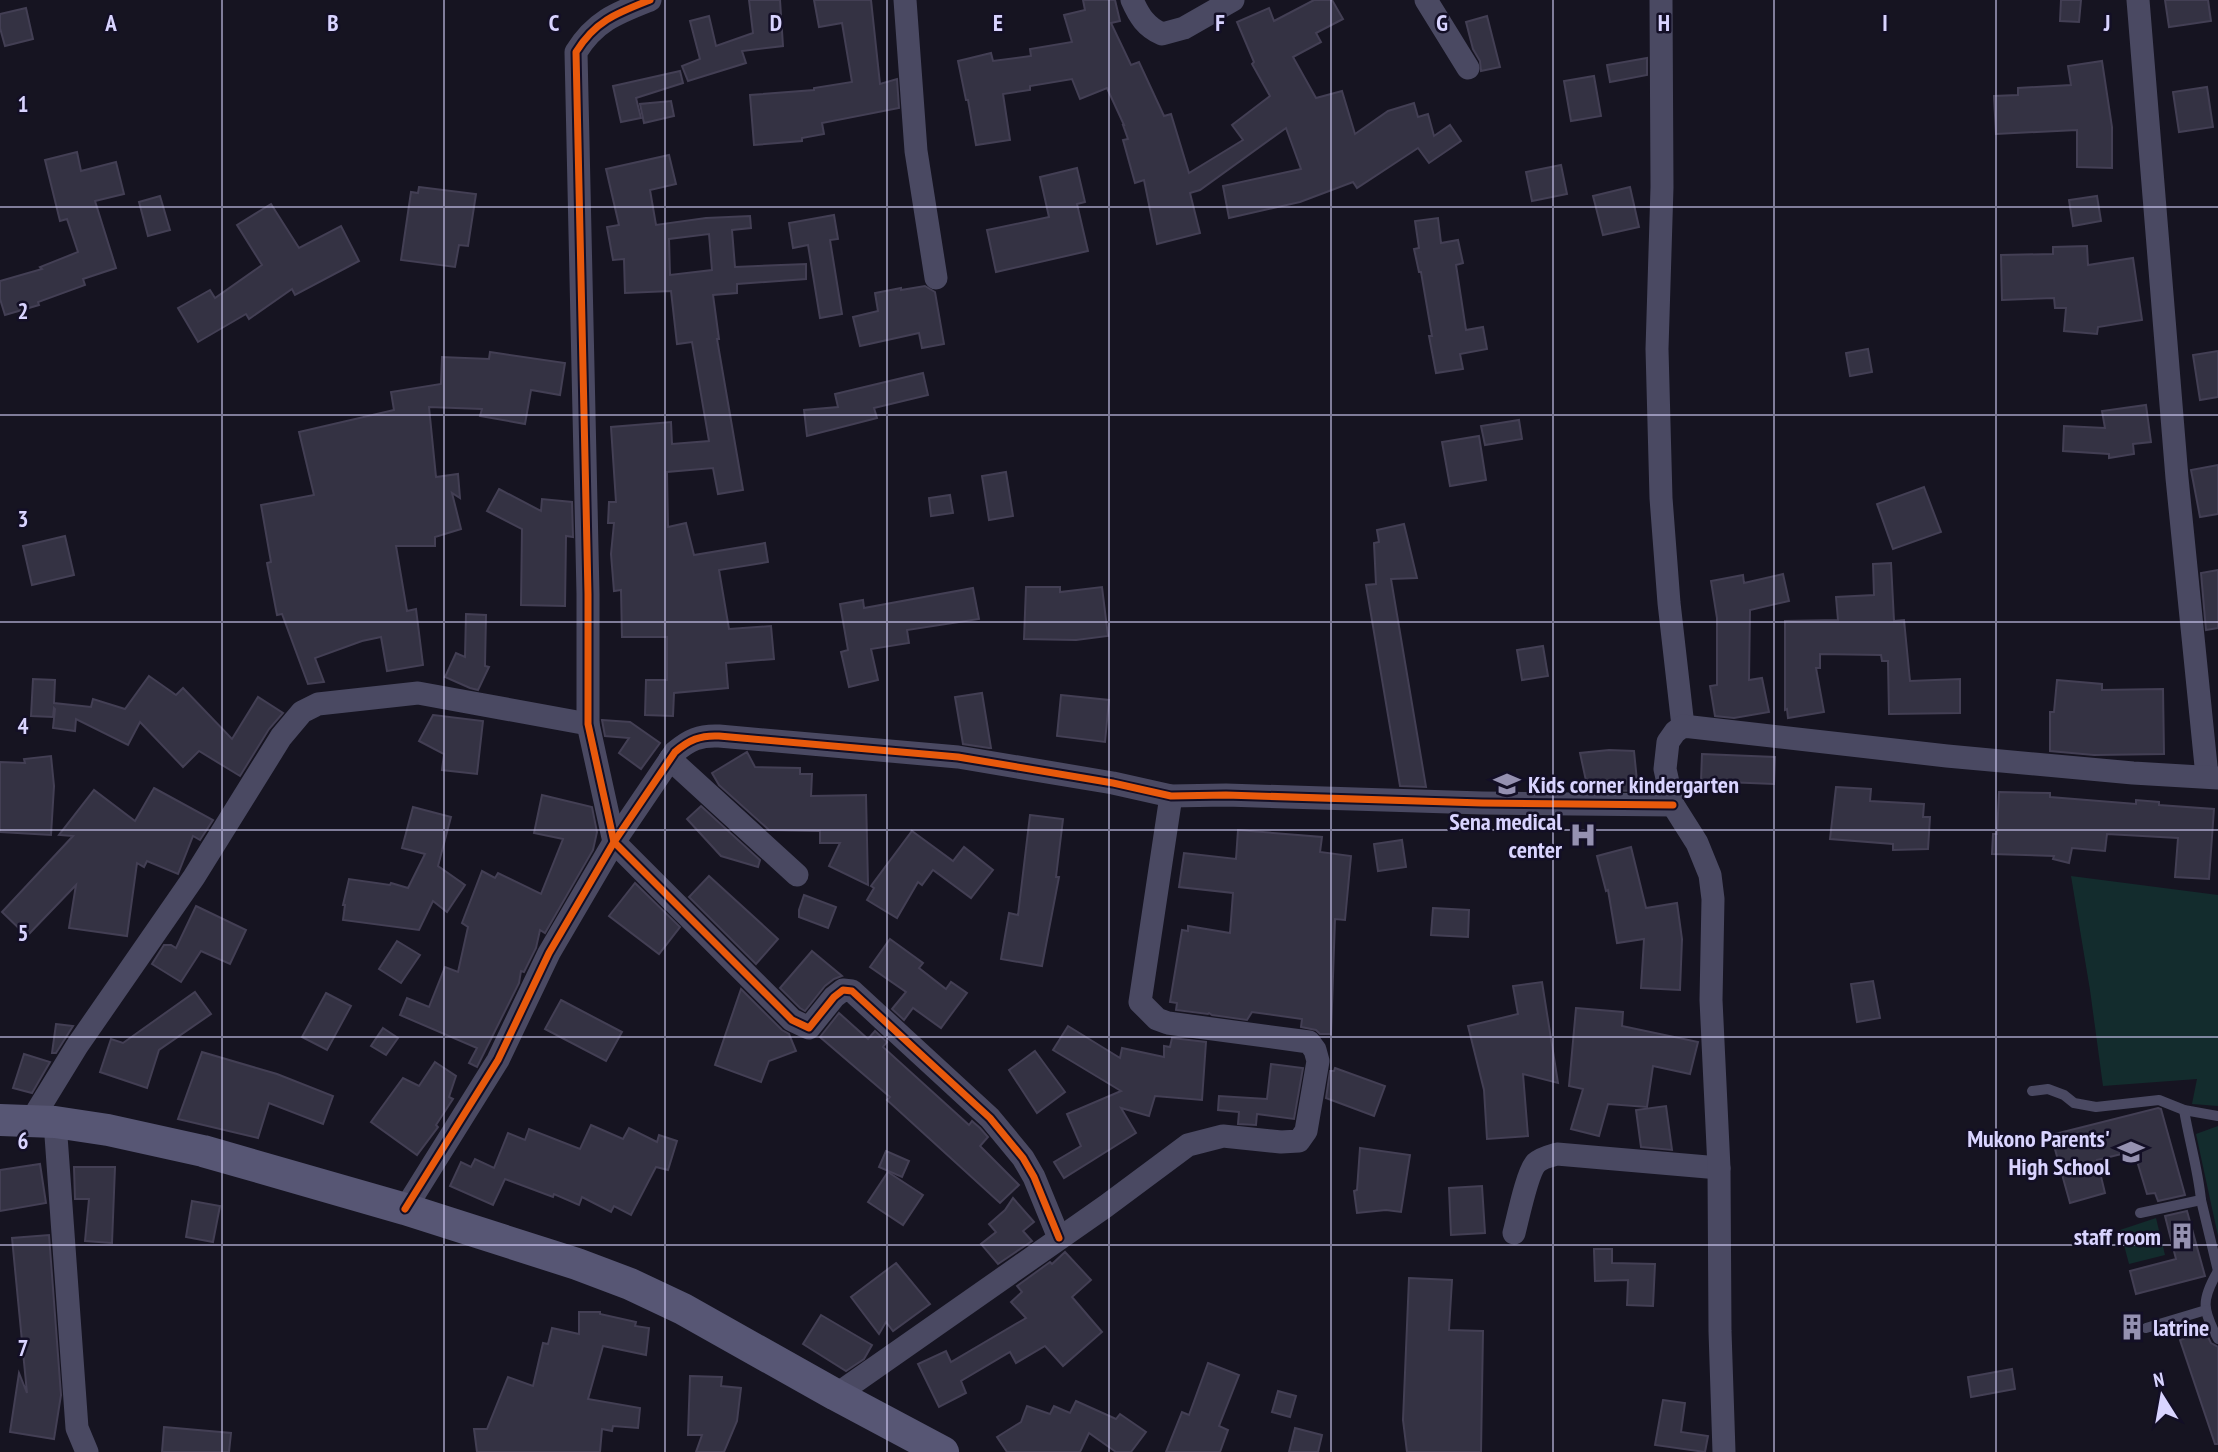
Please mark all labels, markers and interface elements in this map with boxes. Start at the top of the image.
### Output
text: A [104,8,117,37]
text: B [327,8,339,37]
text: C [549,8,560,37]
text: D [770,8,782,37]
text: E [993,8,1003,37]
text: F [1215,8,1225,37]
text: G [1436,8,1448,37]
text: H [1658,8,1670,37]
text: I [1882,8,1888,37]
text: J [2103,8,2110,37]
text: 1 [18,89,29,118]
text: 2 [18,296,29,325]
text: 3 [18,504,29,533]
text: 4 [18,711,29,740]
school or university icon: Kids corner kindergarten [1492,769,1522,799]
place label: Kids corner kindergarten [1528,769,1739,800]
place label: Sena medical center [1449,806,1563,865]
hospital icon: Sena medical center [1568,820,1598,850]
text: 5 [18,918,29,947]
place label: Mukono Parents' High School [1967,1123,2110,1182]
text: 6 [18,1126,29,1155]
school or university icon: Mukono Parents' High School [2116,1137,2146,1167]
place label: staff room [2074,1221,2161,1252]
building icon: staff room [2167,1221,2197,1251]
building icon: latrine [2117,1312,2147,1342]
place label: latrine [2153,1312,2209,1343]
text: 7 [18,1333,29,1362]
north arrow [2127,1361,2197,1431]
text: N [2151,1367,2166,1392]

